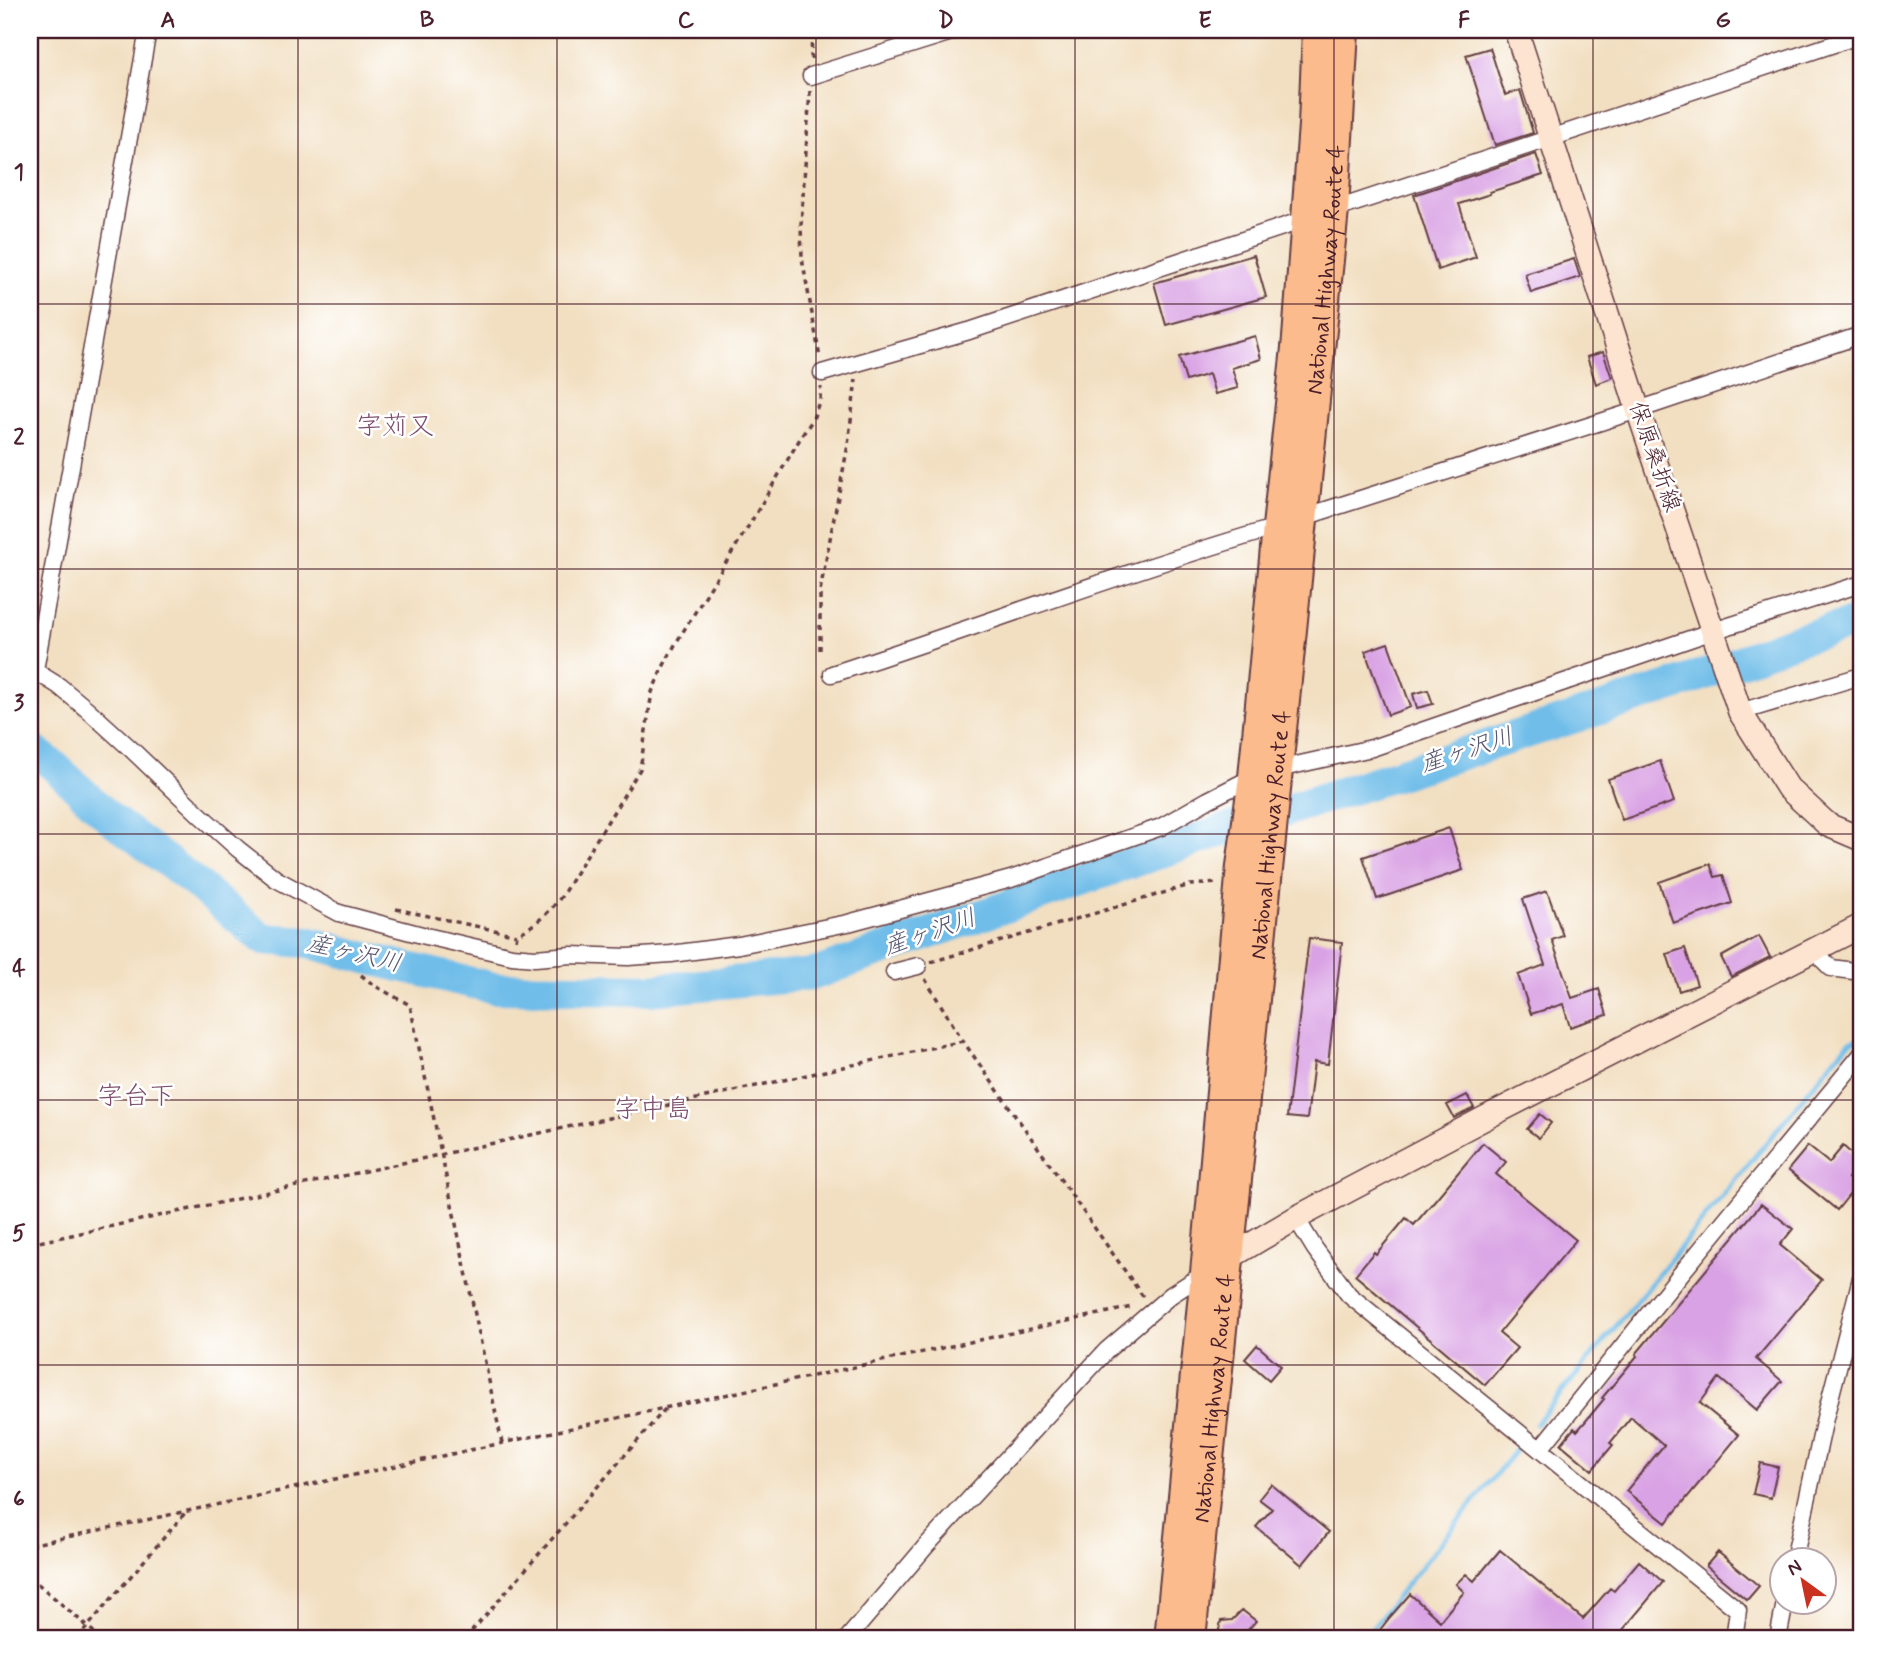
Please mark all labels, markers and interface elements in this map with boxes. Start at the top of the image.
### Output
text: A [160,6,176,36]
text: B [420,6,435,36]
text: C [678,6,695,36]
text: D [938,6,954,36]
text: E [1198,6,1212,36]
text: F [1458,6,1470,36]
text: G [1715,6,1731,36]
street label: National Highway Route 4 [1301,144,1353,396]
text: 1 [14,158,24,188]
street label: 保原桑折線 [1621,398,1687,516]
district label: 字苅又 [356,410,434,444]
text: 2 [13,423,25,453]
text: 3 [14,689,25,719]
street label: National Highway Route 4 [1244,709,1299,961]
water label: 産ヶ沢川 [1417,721,1517,781]
water label: 産ヶ沢川 [880,903,980,963]
water label: 産ヶ沢川 [304,928,404,980]
text: 4 [12,954,26,984]
district label: 字台下 [97,1080,175,1114]
district label: 字中島 [614,1093,692,1127]
text: 5 [12,1219,26,1249]
street label: National Highway Route 4 [1188,1272,1243,1524]
text: 6 [13,1485,25,1515]
north arrow [1769,1546,1839,1616]
text: N [1782,1554,1807,1582]

